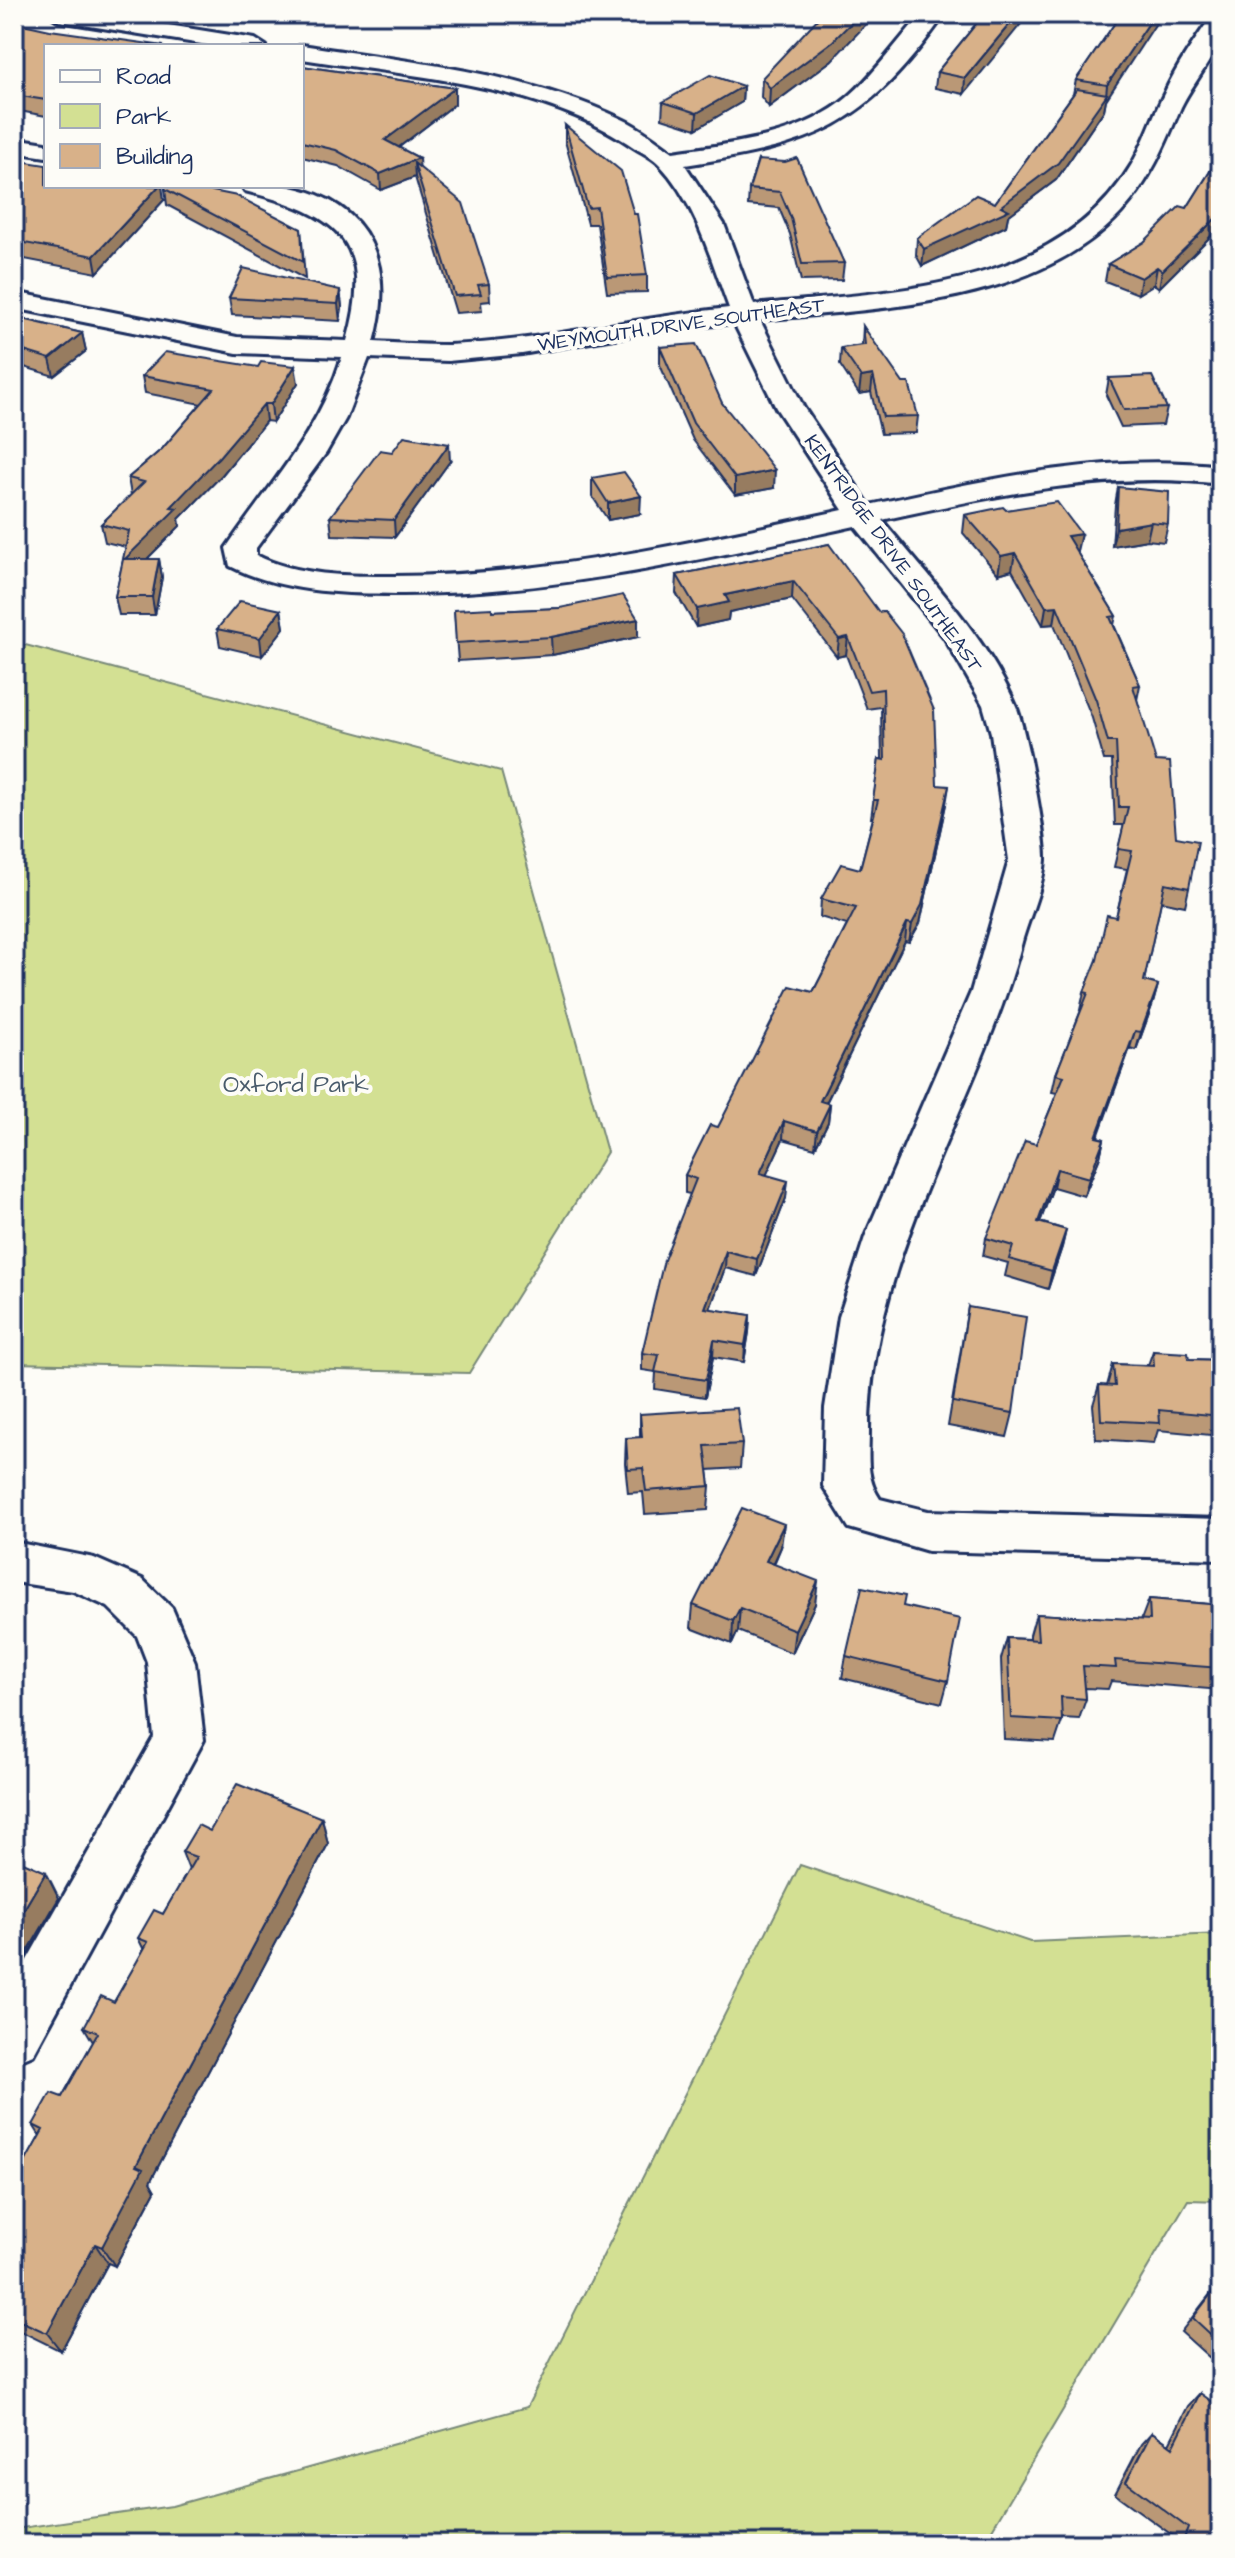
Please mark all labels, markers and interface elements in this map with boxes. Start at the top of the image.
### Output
legend [44,44,304,188]
text: Road [116,60,171,94]
text: Park [116,100,172,134]
text: Building [116,140,193,175]
street label: WEYMOUTH DRIVE SOUTHEAST [536,291,827,359]
street label: KENTRIDGE DRIVE SOUTHEAST [797,429,989,679]
park label: Oxford Park [223,1068,369,1102]

